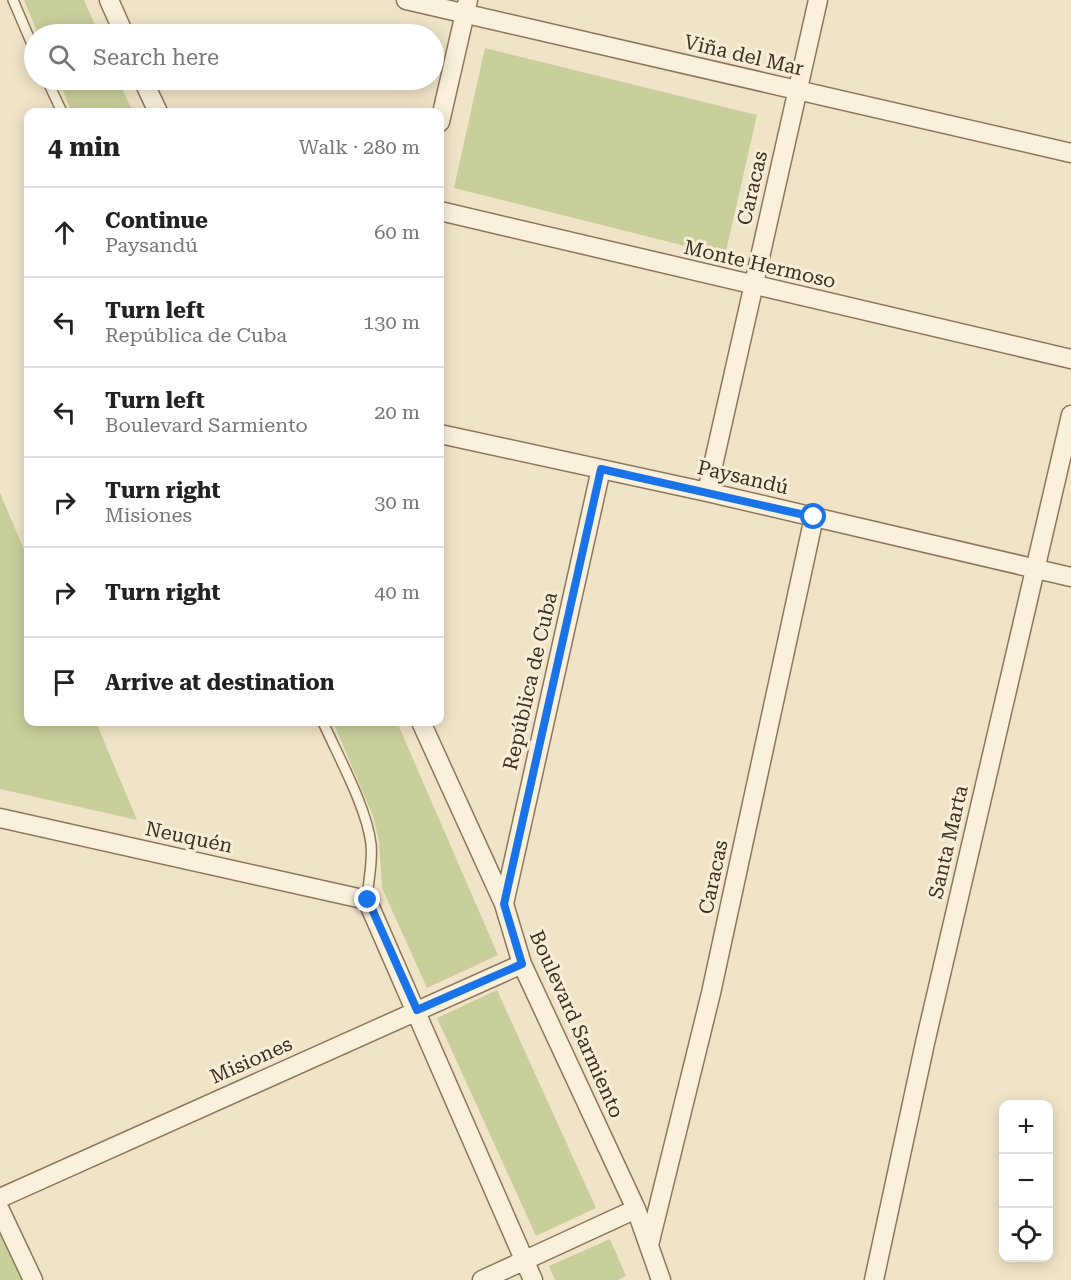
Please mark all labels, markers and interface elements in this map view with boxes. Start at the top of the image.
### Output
search box [24,24,444,90]
street label: Viña del Mar [682,30,806,80]
icon: search [45,41,78,74]
text: Search here [93,45,219,70]
text: 4 min [48,132,120,162]
text: Walk · 280 m [299,135,420,159]
street label: Caracas [732,149,772,227]
text: Continue [105,208,208,233]
icon: ahead [48,216,81,249]
text: 60 m [374,220,420,244]
text: Paysandú [105,233,198,257]
street label: Monte Hermoso [682,235,838,293]
text: Turn left [105,298,205,323]
icon: left [48,306,81,339]
text: 130 m [363,310,420,334]
text: República de Cuba [105,323,287,347]
text: Turn left [105,388,205,413]
icon: left [48,396,81,429]
text: 20 m [374,400,420,424]
text: Boulevard Sarmiento [105,413,308,437]
street label: Paysandú [695,455,791,499]
text: Turn right [105,478,220,503]
icon: right [48,486,81,519]
text: 30 m [374,490,420,514]
text: Misiones [105,503,192,527]
route start [800,503,826,529]
icon: right [48,576,81,609]
text: Turn right [105,580,220,605]
text: 40 m [374,580,420,604]
street label: República de Cuba [498,589,562,772]
icon: arrive [48,666,81,699]
text: Arrive at destination [105,670,334,695]
street label: Santa Marta [923,783,973,901]
street label: Neuquén [143,816,235,858]
street label: Caracas [693,838,733,916]
route end [354,886,380,912]
street label: Boulevard Sarmiento [525,926,629,1122]
street label: Misiones [206,1031,296,1089]
map controls [999,1100,1053,1262]
button: + [999,1100,1053,1154]
button: − [999,1154,1053,1208]
button: locate [999,1208,1053,1262]

